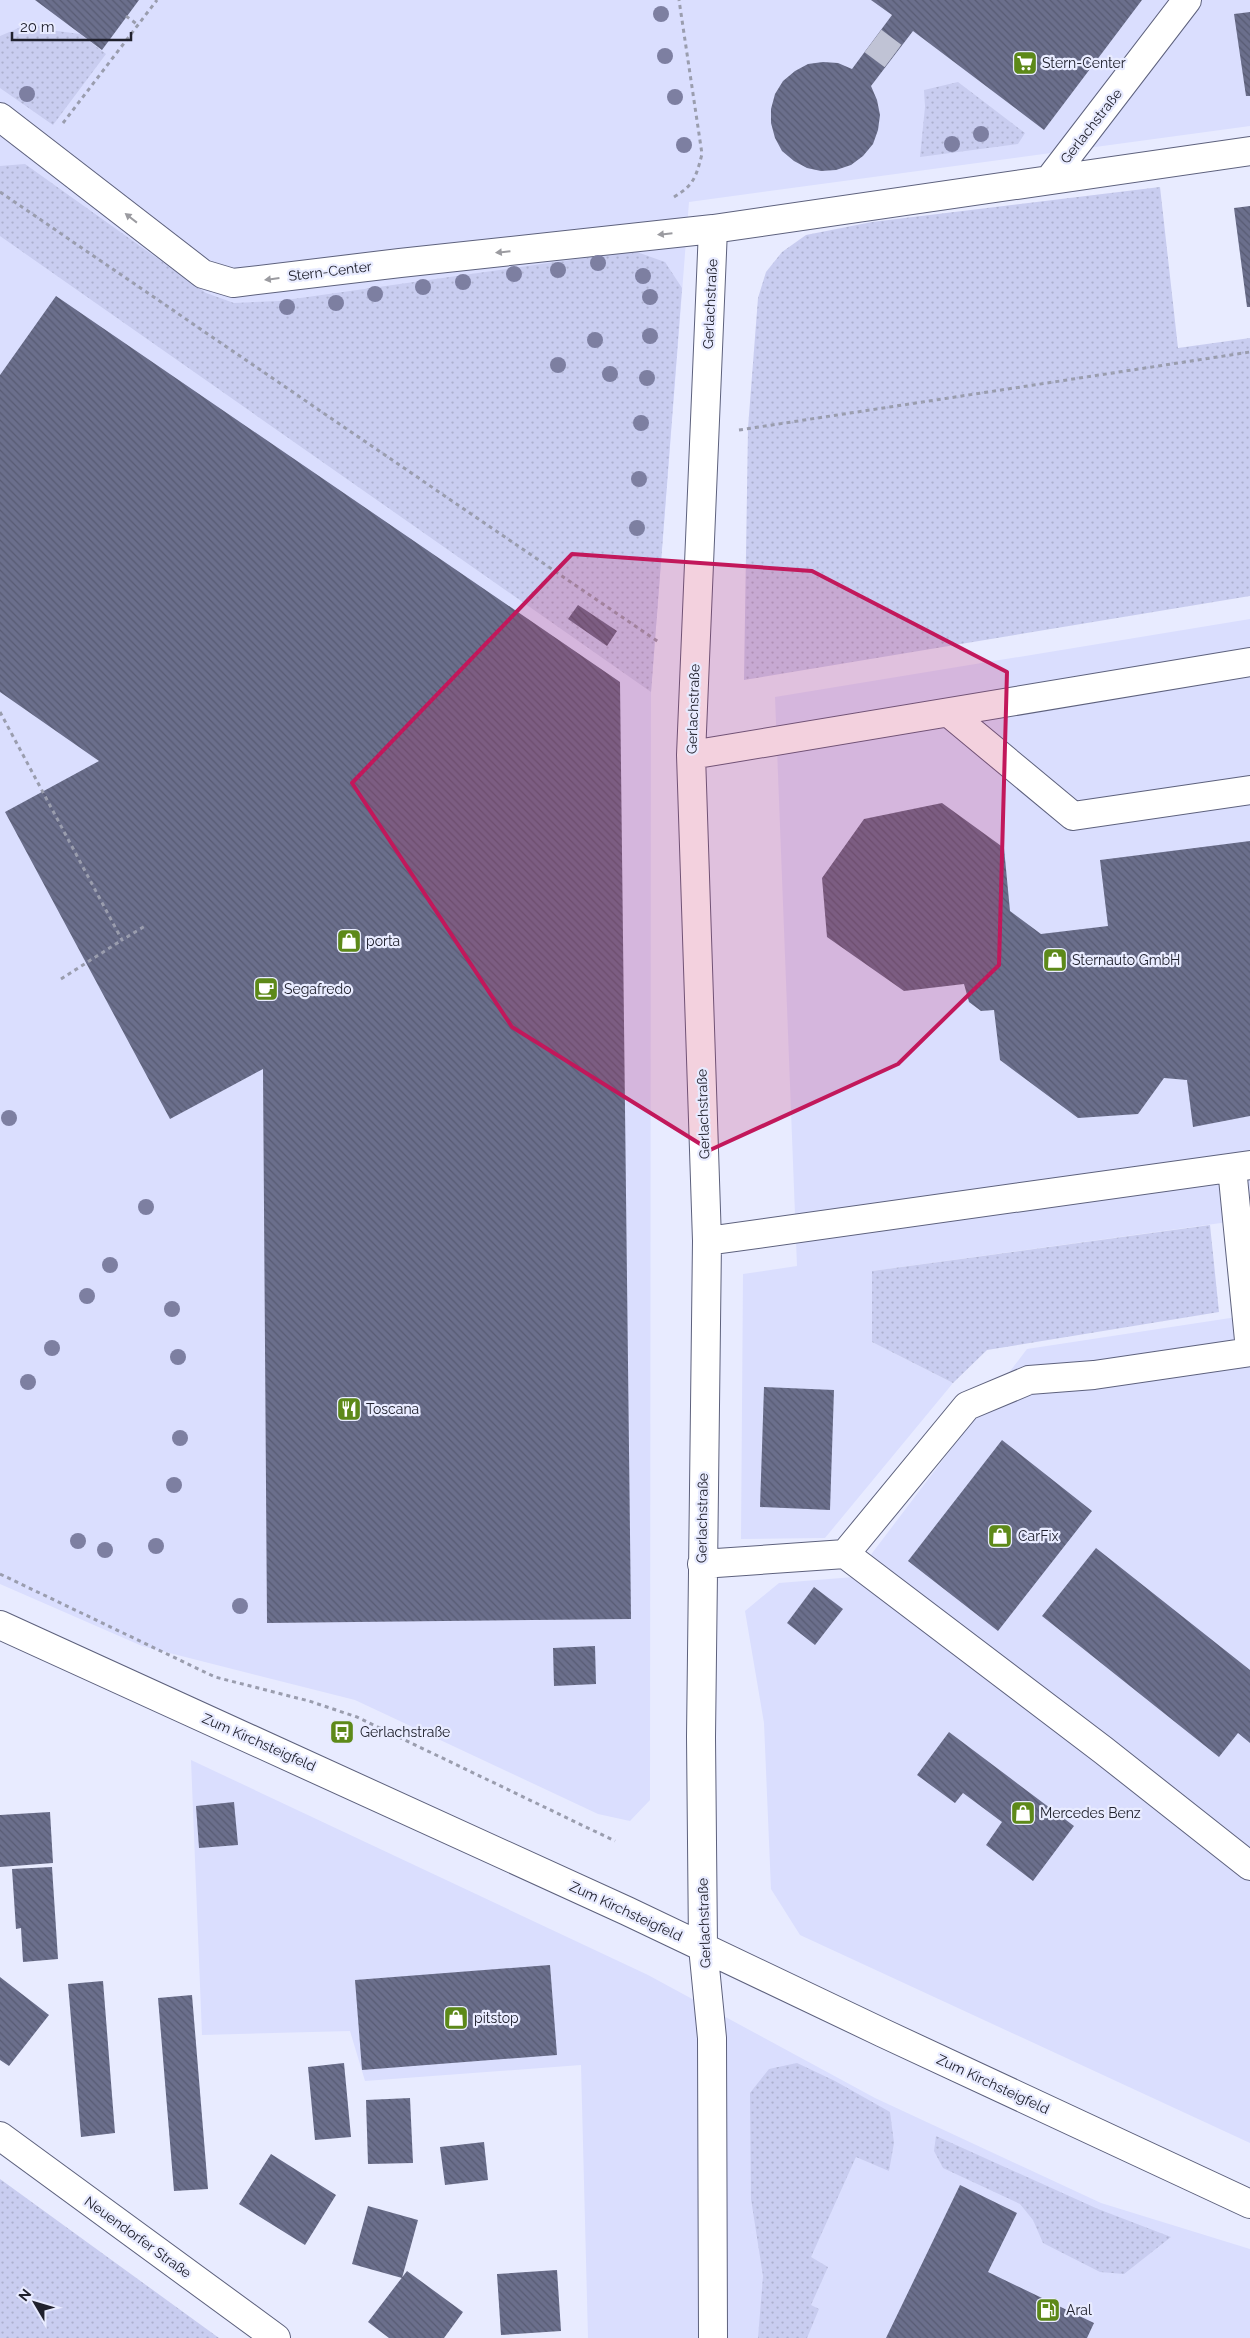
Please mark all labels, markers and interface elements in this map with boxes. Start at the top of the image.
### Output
scale bar [12,10,131,42]
text: 20 m [20,18,55,36]
supermarket icon: Stern-Center [1012,50,1038,76]
place label: Stern-Center [1042,55,1126,71]
street label: Gerlachstraße [1057,85,1125,167]
one-way arrow [125,212,138,223]
one-way arrow [656,230,672,238]
one-way arrow [495,248,511,256]
street label: Stern-Center [287,258,373,284]
street label: Gerlachstraße [700,258,720,350]
one-way arrow [264,275,280,283]
street label: Gerlachstraße [683,664,703,754]
shop icon: porta [336,928,362,954]
place label: porta [366,933,400,949]
shop icon: Sternauto GmbH [1042,947,1068,973]
place label: Sternauto GmbH [1072,952,1180,968]
cafe icon: Segafredo [253,976,279,1002]
place label: Segafredo [284,981,352,997]
street label: Gerlachstraße [693,1069,713,1159]
restaurant icon: Toscana [336,1396,362,1422]
place label: Toscana [366,1401,419,1417]
street label: Gerlachstraße [693,1473,711,1563]
shop icon: CarFix [987,1523,1013,1549]
place label: CarFix [1018,1528,1059,1544]
street label: Zum Kirchsteigfeld [200,1710,318,1774]
bus stop icon: Gerlachstraße [329,1719,355,1745]
place label: Gerlachstraße [360,1724,450,1740]
shop icon: Mercedes Benz [1010,1800,1036,1826]
place label: Mercedes Benz [1040,1805,1141,1821]
street label: Zum Kirchsteigfeld [567,1878,685,1944]
street label: Gerlachstraße [694,1878,714,1968]
shop icon: pitstop [443,2005,469,2031]
place label: pitstop [474,2010,519,2026]
street label: Zum Kirchsteigfeld [934,2051,1052,2117]
street label: Neuendorfer Straße [82,2193,194,2281]
north arrow [10,2278,60,2328]
text: N [15,2286,34,2304]
fuel station icon: Aral [1035,2297,1061,2323]
place label: Aral [1066,2302,1092,2318]

